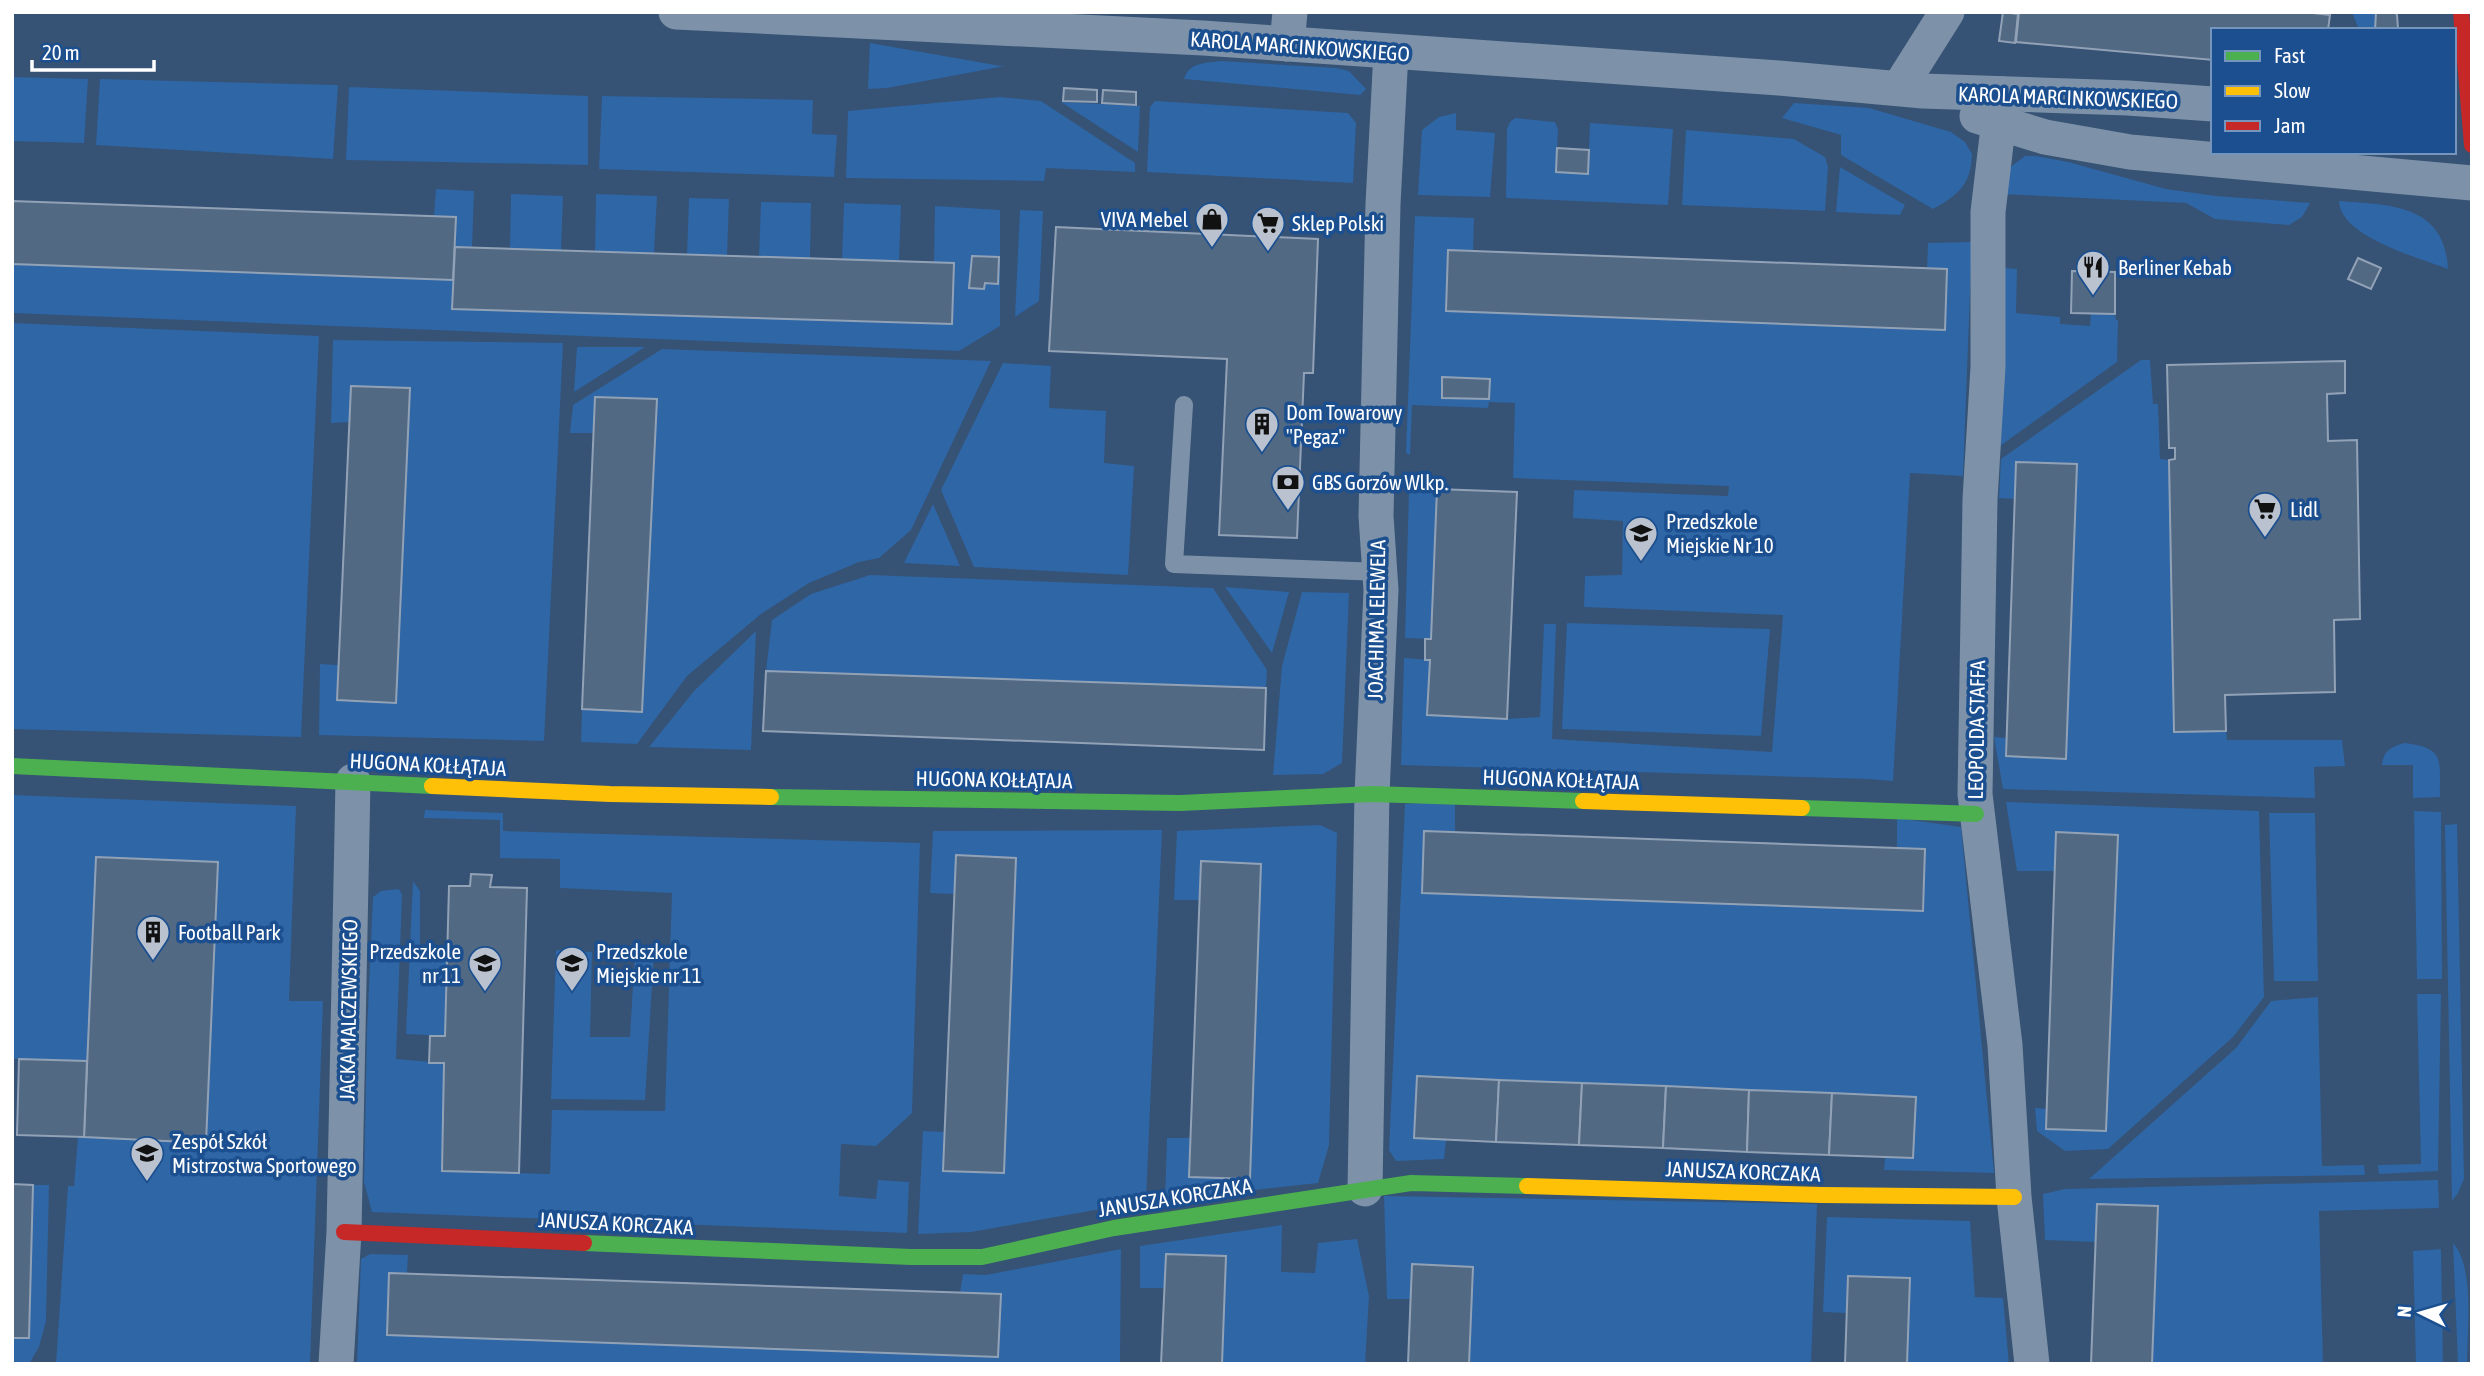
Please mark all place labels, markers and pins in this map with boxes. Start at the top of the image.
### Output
shop icon: VIVA Mebel [1193,200,1231,249]
supermarket icon: Sklep Polski [1249,204,1287,253]
place label: VIVA Mebel [1101,207,1188,231]
place label: Sklep Polski [1292,211,1384,235]
restaurant icon: Berliner Kebab [2074,248,2112,297]
place label: Berliner Kebab [2118,255,2232,279]
place label: Dom Towarowy "Pegaz" [1286,400,1403,448]
building icon: Dom Towarowy "Pegaz" [1243,405,1281,454]
bank icon: GBS Gorzów Wlkp. [1269,463,1307,512]
place label: GBS Gorzów Wlkp. [1312,470,1448,494]
supermarket icon: Lidl [2246,490,2284,539]
place label: Lidl [2290,497,2319,521]
place label: Przedszkole Miejskie Nr 10 [1666,509,1774,557]
school or university icon: Przedszkole Miejskie Nr 10 [1622,514,1660,563]
building icon: Football Park [134,913,172,962]
place label: Football Park [178,920,281,944]
place label: Przedszkole nr 11 [369,939,461,987]
place label: Przedszkole Miejskie nr 11 [596,939,702,987]
school or university icon: Przedszkole nr 11 [466,944,504,993]
school or university icon: Przedszkole Miejskie nr 11 [553,944,591,993]
place label: Zespół Szkół Mistrzostwa Sportowego [172,1129,357,1177]
school or university icon: Zespół Szkół Mistrzostwa Sportowego [128,1134,166,1183]

